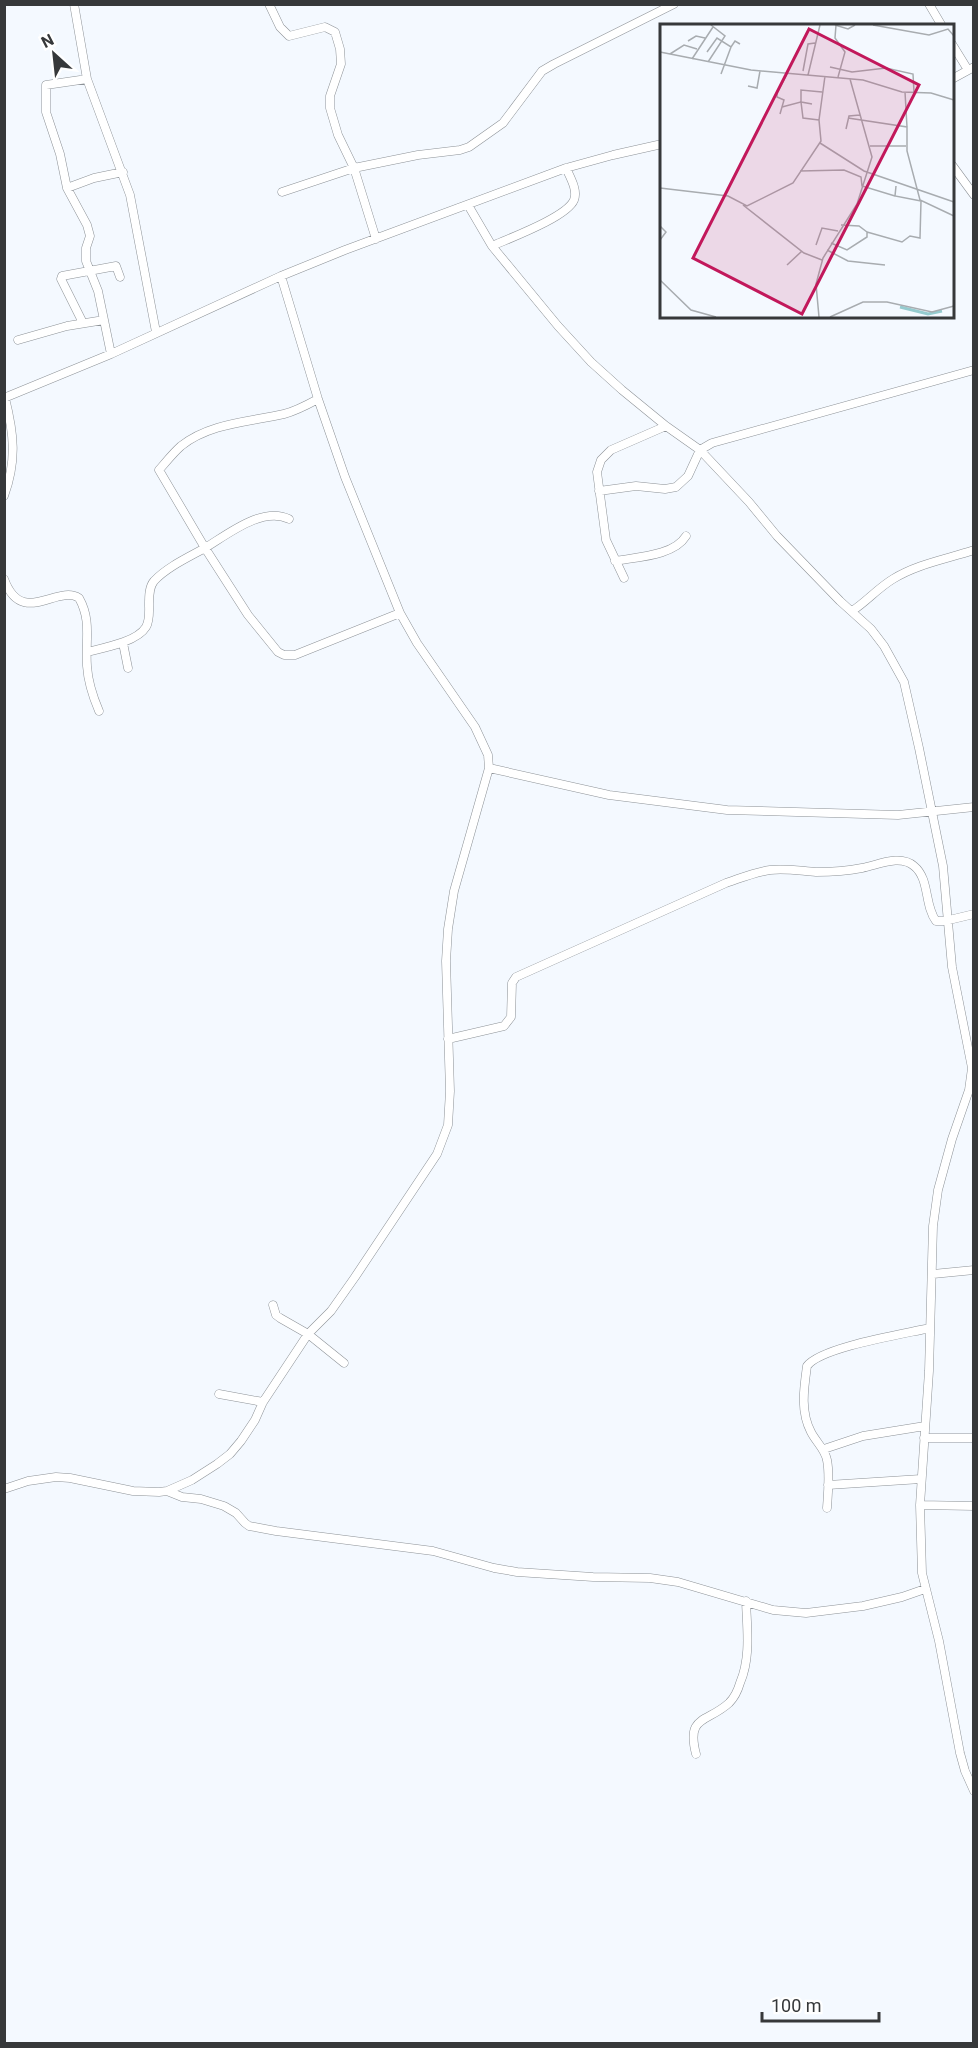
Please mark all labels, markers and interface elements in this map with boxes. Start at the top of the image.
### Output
north arrow [24,24,84,84]
inset map [660,24,954,318]
text: N [38,30,57,52]
scale bar [762,1985,879,2023]
text: 100 m [771,1995,822,2016]

